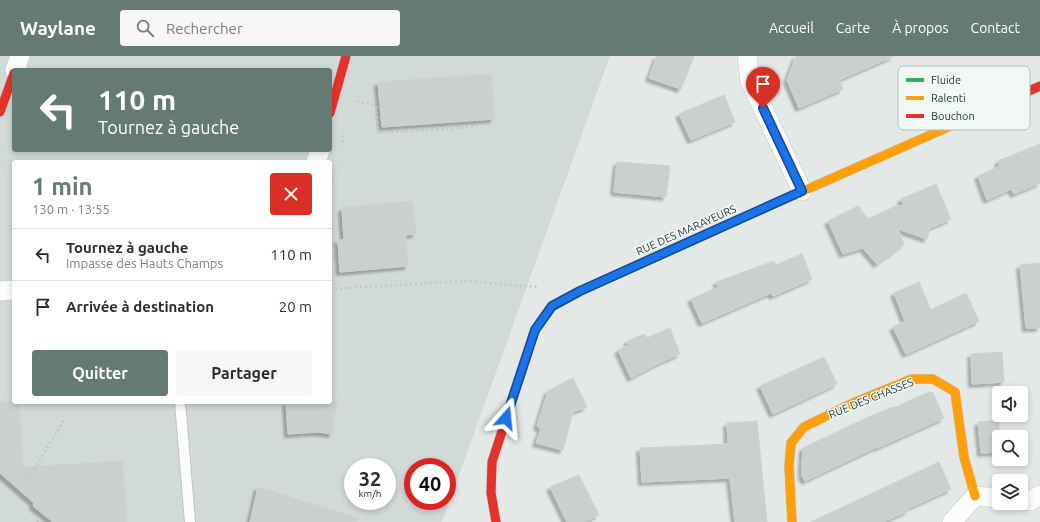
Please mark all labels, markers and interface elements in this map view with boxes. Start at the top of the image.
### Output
search box [120,10,400,46]
text: Waylane [20,17,96,39]
icon: search [134,17,156,39]
text: Rechercher [166,20,243,37]
text: Accueil [769,20,814,36]
text: Carte [836,20,870,36]
text: À propos [892,20,949,36]
text: Contact [971,20,1020,36]
legend [898,66,1030,130]
pin [746,67,780,108]
icon: arrive [752,73,774,95]
text: Fluide [931,74,961,86]
icon: left [32,84,84,136]
text: 110 m [98,84,176,115]
text: Ralenti [931,92,966,104]
text: Bouchon [931,110,975,122]
text: Tournez à gauche [98,117,239,137]
text: 1 min [32,173,93,200]
button: close [270,173,312,215]
text: 130 m · 13:55 [32,202,110,216]
street label: RUE DES MARAYEURS [634,202,738,257]
text: Tournez à gauche [66,239,189,256]
icon: left [32,244,54,266]
text: 110 m [270,246,312,263]
text: Impasse des Hauts Champs [66,256,223,270]
icon: arrive [32,296,54,318]
text: Arrivée à destination [66,298,214,315]
text: 20 m [279,298,312,315]
button: Quitter [32,350,168,396]
button: Partager [176,350,312,396]
street label: RUE DES CHASSES [827,375,915,421]
map controls [992,386,1028,510]
button: sound [992,386,1028,422]
position arrow [485,397,527,439]
button: search [992,430,1028,466]
speed limit sign: 40 [404,458,456,510]
text: 32 [359,467,381,490]
button: layers [992,474,1028,510]
text: km/h [358,488,382,499]

